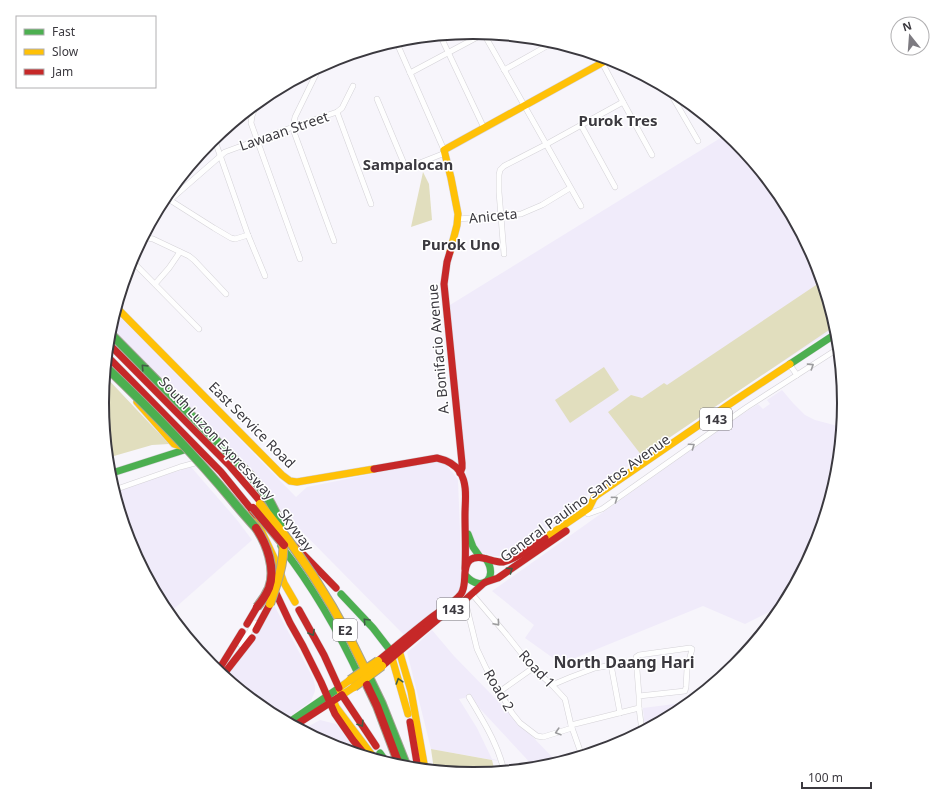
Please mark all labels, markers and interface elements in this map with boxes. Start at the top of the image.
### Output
legend [16,16,156,88]
north arrow [890,16,930,56]
text: N [900,17,913,34]
text: Fast [52,23,76,40]
text: Slow [52,43,79,60]
text: Jam [51,63,73,80]
street label: Lawaan Street [237,106,331,155]
district label: Purok Tres [579,110,657,130]
district label: Sampalocan [363,154,453,174]
street label: Aniceta [468,204,518,227]
district label: Purok Uno [422,234,500,254]
street label: A. Bonifacio Avenue [422,283,453,415]
one-way arrow [807,363,814,370]
one-way arrow [141,364,149,372]
street label: South Luzon Expressway [155,372,280,504]
street label: East Service Road [205,377,300,472]
road number: 143 [700,408,732,430]
street label: General Paulino Santos Avenue [496,429,673,566]
one-way arrow [687,444,694,451]
one-way arrow [611,496,618,504]
street label: Skyway [275,505,319,556]
one-way arrow [505,568,512,575]
road number: 143 [437,598,469,620]
one-way arrow [364,618,371,626]
road number: E2 [333,619,357,641]
one-way arrow [493,619,500,626]
one-way arrow [307,628,314,636]
street label: Road 1 [515,646,560,692]
district label: North Daang Hari [554,651,694,673]
street label: Road 2 [480,665,519,714]
one-way arrow [395,678,404,685]
one-way arrow [356,720,364,727]
one-way arrow [554,727,561,736]
scale bar [802,764,871,790]
text: 100 m [808,769,843,786]

